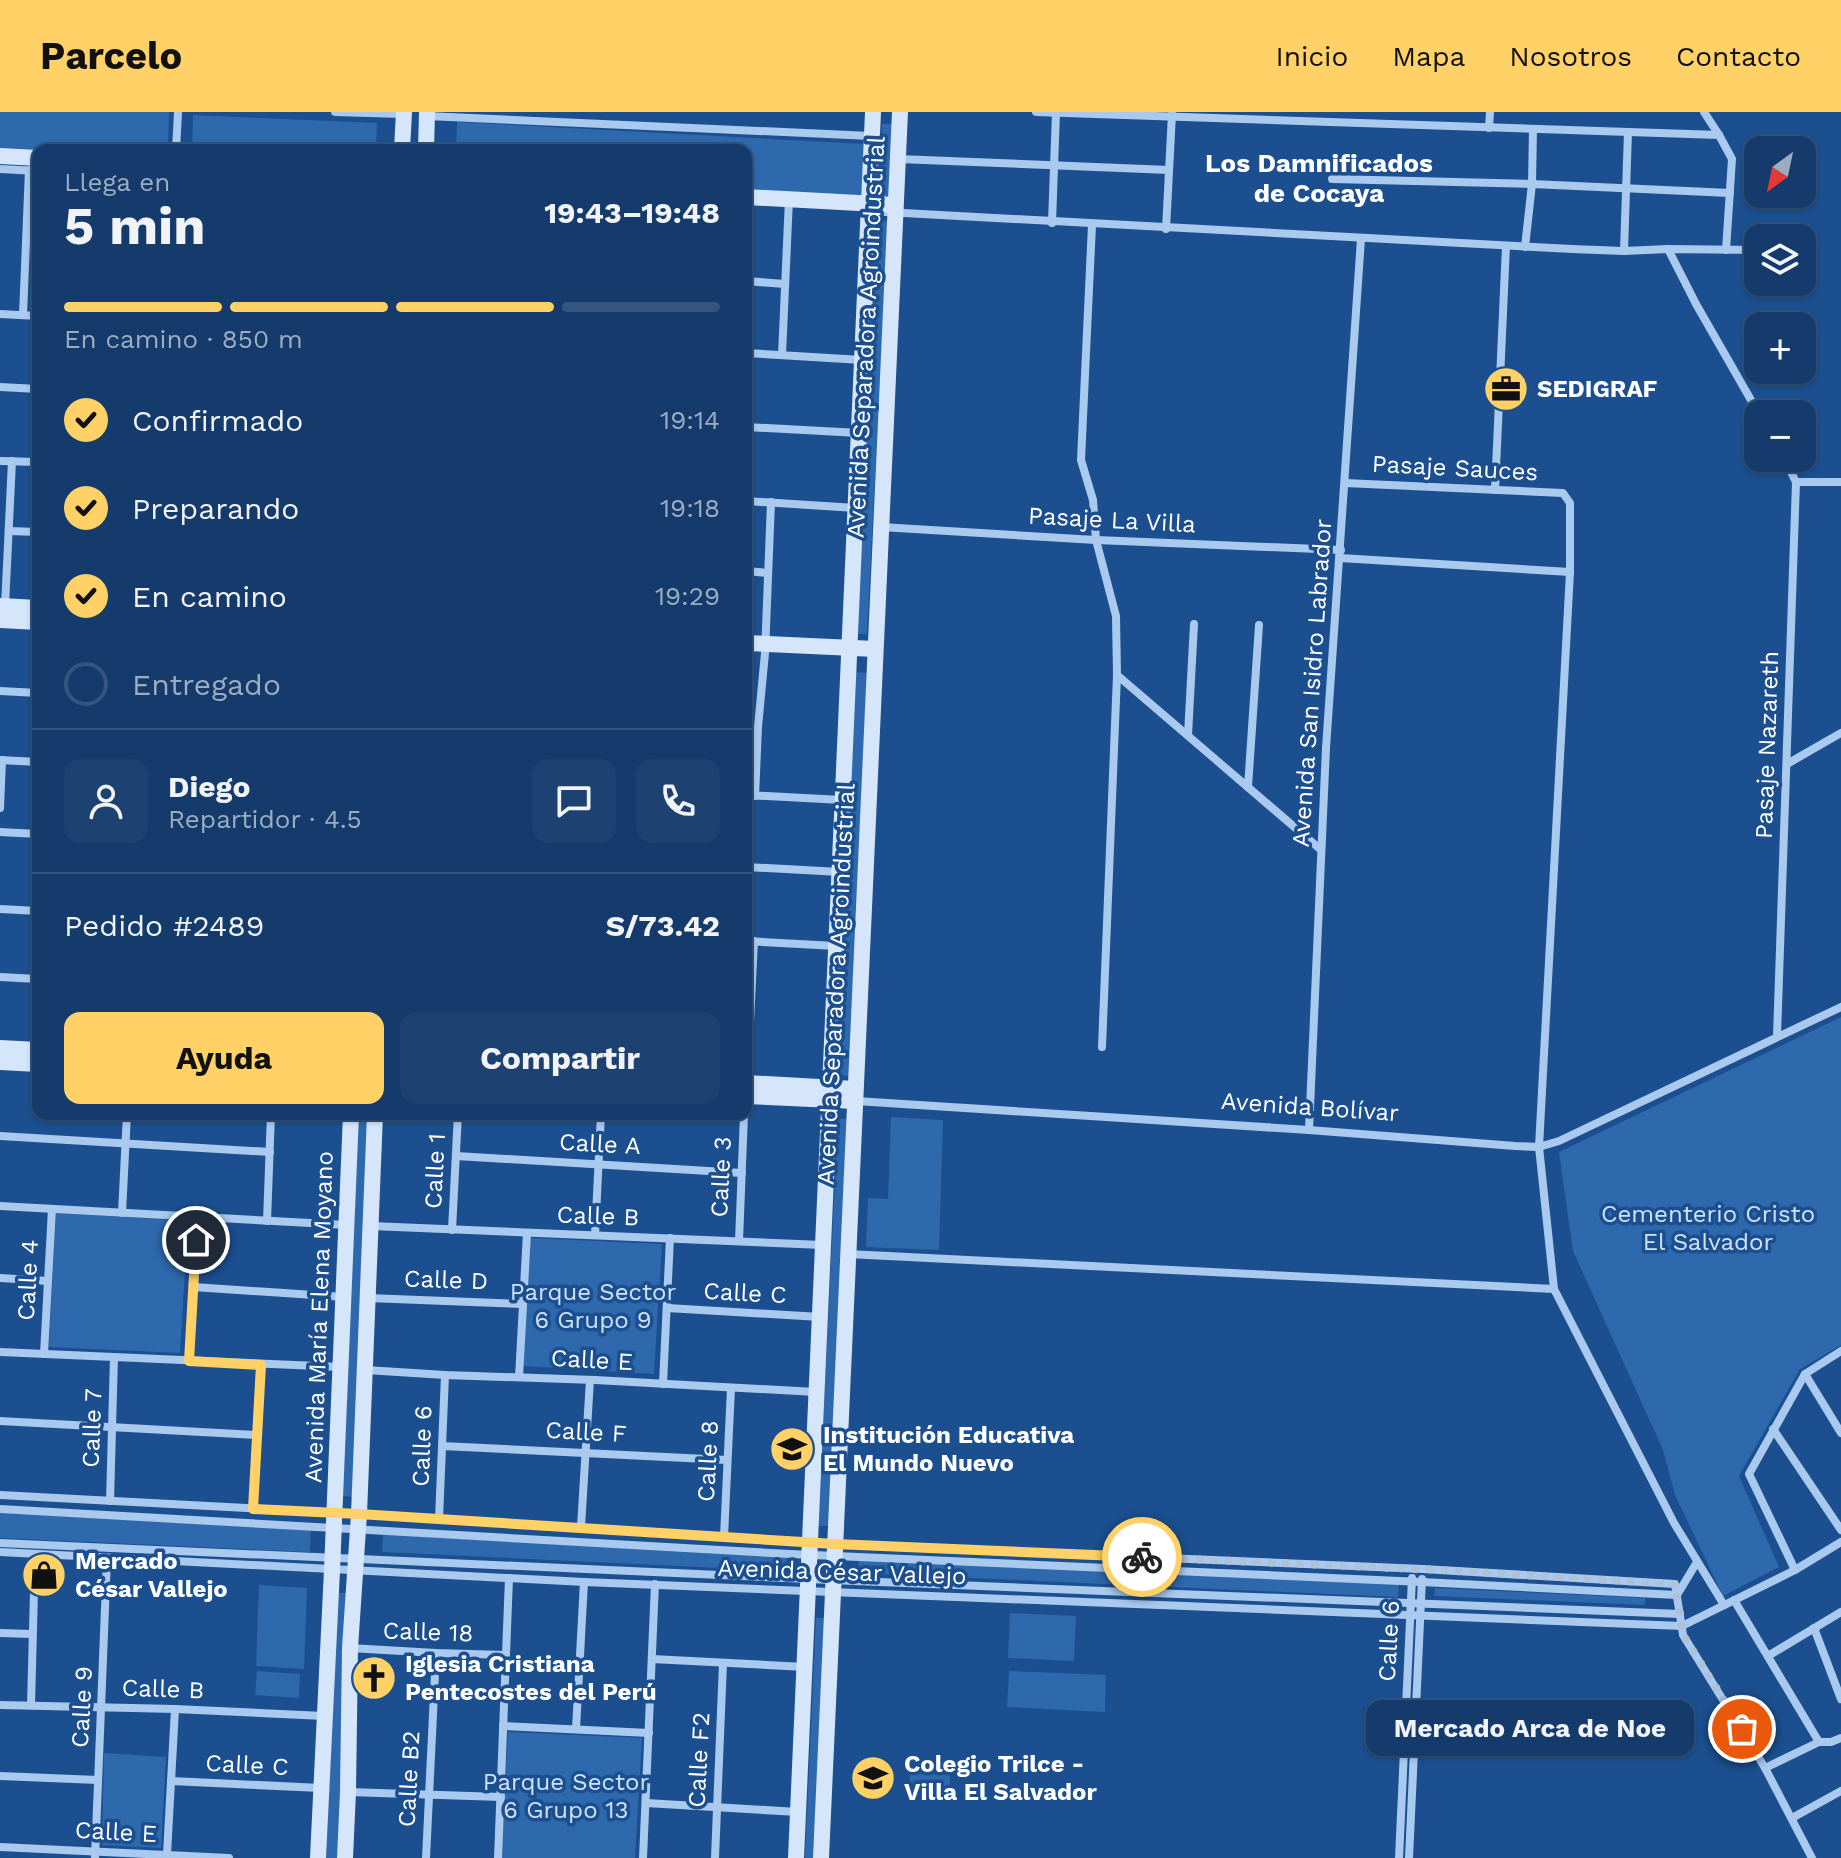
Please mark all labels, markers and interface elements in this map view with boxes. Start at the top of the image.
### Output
text: Parcelo [40,34,182,78]
text: Inicio [1276,40,1348,73]
text: Mapa [1392,40,1465,73]
text: Nosotros [1509,40,1632,73]
text: Contacto [1676,40,1801,73]
street label: Avenida Separadora Agroindustrial [841,135,891,539]
north arrow [1744,136,1816,208]
map controls [1744,136,1816,472]
district label: Los Damnificados de Cocaya [1205,148,1433,208]
text: Llega en [64,167,170,197]
text: 19:43–19:48 [544,195,720,230]
text: 5 min [64,196,206,257]
button: layers [1744,224,1816,296]
button: + [1744,312,1816,384]
text: En camino · 850 m [64,324,303,354]
office icon: SEDIGRAF [1482,365,1530,413]
place label: SEDIGRAF [1537,375,1658,403]
icon: check [64,398,108,442]
button: − [1744,400,1816,472]
text: Confirmado [132,403,303,438]
text: 19:14 [660,405,720,435]
street label: Pasaje Sauces [1371,450,1539,486]
icon: check [64,486,108,530]
text: Preparando [132,491,299,526]
text: 19:18 [660,493,720,523]
street label: Pasaje La Villa [1027,502,1197,538]
street label: Avenida San Isidro Labrador [1287,518,1337,848]
icon: check [64,574,108,618]
text: En camino [132,579,287,614]
text: 19:29 [655,581,720,611]
street label: Pasaje Nazareth [1750,650,1784,840]
text: Entregado [132,667,281,702]
button: person [64,759,148,843]
button: chat [532,759,616,843]
button: phone [636,759,720,843]
text: Diego [168,769,250,804]
street label: Avenida Separadora Agroindustrial [811,782,861,1186]
text: Repartidor · 4.5 [168,804,362,834]
text: Pedido #2489 [64,908,264,943]
text: S/73.42 [606,908,720,943]
button: Ayuda [64,1012,384,1104]
button: Compartir [400,1012,720,1104]
street label: Avenida Bolívar [1220,1087,1400,1127]
street label: Calle A [558,1128,642,1160]
street label: Calle 1 [419,1132,451,1210]
street label: Calle 3 [705,1136,737,1218]
street label: Avenida María Elena Moyano [299,1151,339,1483]
park label: Cementerio Cristo El Salvador [1601,1200,1815,1256]
street label: Calle B [556,1201,640,1231]
pin [162,1206,230,1274]
icon: home [174,1218,218,1262]
street label: Calle 4 [12,1239,44,1321]
street label: Calle D [403,1265,489,1295]
street label: Calle C [703,1277,787,1309]
park label: Parque Sector 6 Grupo 9 [510,1278,676,1334]
street label: Calle E [550,1344,634,1376]
street label: Calle 7 [77,1388,107,1468]
street label: Calle 6 [407,1405,437,1487]
street label: Calle F [545,1416,627,1448]
street label: Calle 8 [692,1420,724,1502]
place label: Institución Educativa El Mundo Nuevo [823,1421,1074,1477]
school or university icon: Institución Educativa El Mundo Nuevo [768,1425,816,1473]
courier [1102,1517,1182,1597]
icon: bike [1120,1535,1164,1579]
place label: Mercado César Vallejo [75,1547,228,1603]
shop icon: Mercado César Vallejo [20,1551,68,1599]
street label: Avenida César Vallejo [717,1554,967,1590]
street label: Calle 6 [1373,1600,1405,1682]
street label: Calle 18 [382,1616,474,1648]
place label: Iglesia Cristiana Pentecostes del Perú [405,1650,657,1706]
church icon: Iglesia Cristiana Pentecostes del Perú [350,1654,398,1702]
street label: Calle 9 [66,1666,98,1748]
street label: Calle B [121,1674,205,1704]
pin [1708,1695,1776,1763]
callout: Mercado Arca de Noe [1366,1701,1694,1757]
icon: bag [1720,1707,1764,1751]
street label: Calle F2 [683,1712,715,1808]
text: Mercado Arca de Noe [1394,1713,1666,1743]
street label: Calle B2 [392,1730,426,1828]
street label: Calle C [205,1749,289,1781]
place label: Colegio Trilce - Villa El Salvador [904,1750,1097,1806]
school or university icon: Colegio Trilce - Villa El Salvador [849,1754,897,1802]
park label: Parque Sector 6 Grupo 13 [483,1768,649,1824]
street label: Calle E [74,1816,158,1848]

